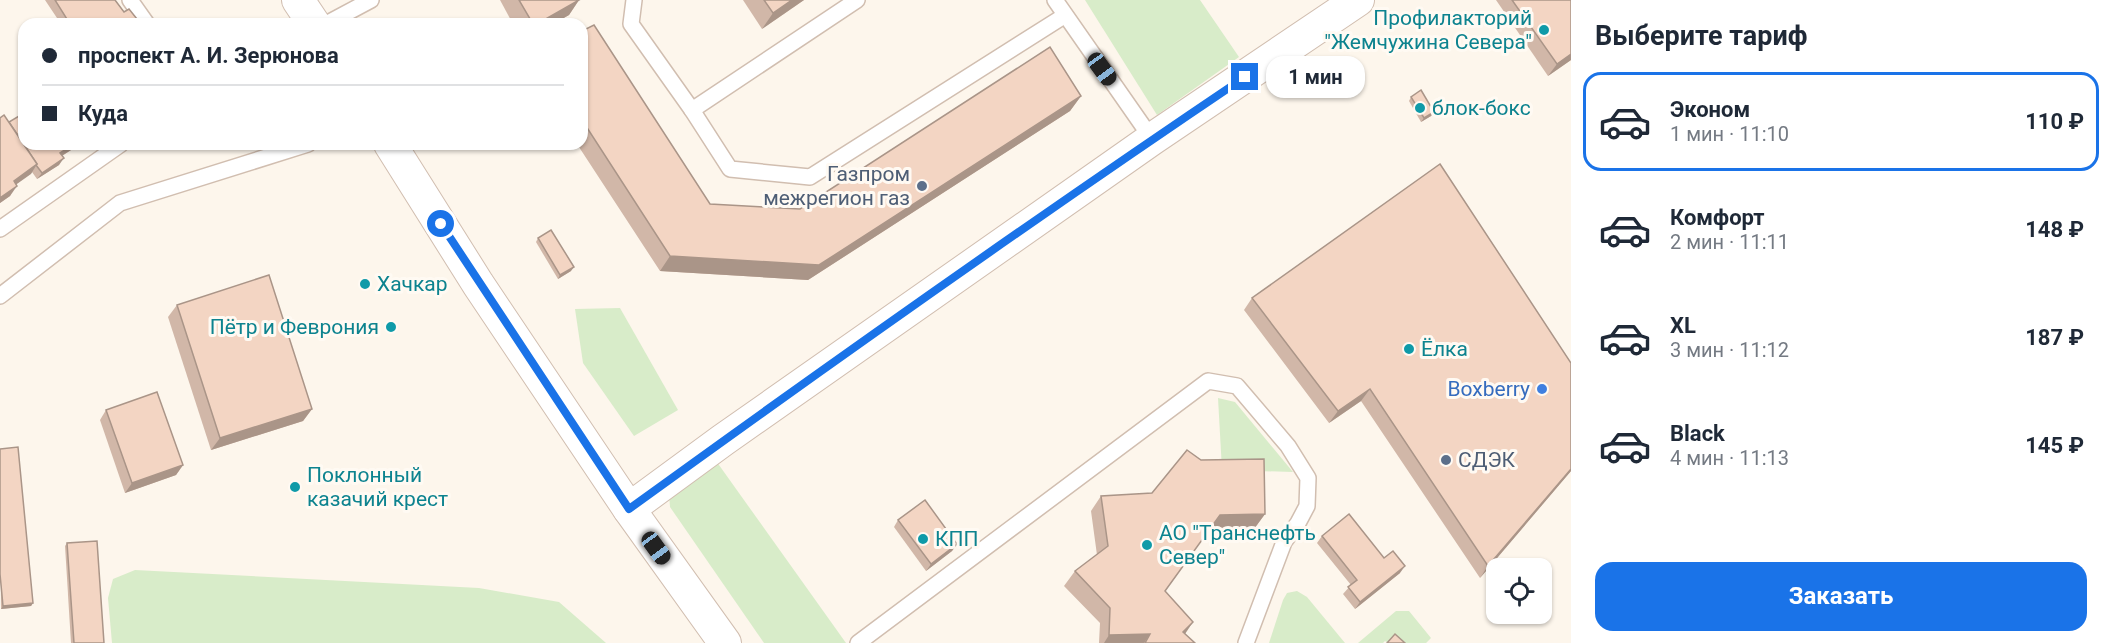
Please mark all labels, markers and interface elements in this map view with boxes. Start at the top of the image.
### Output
place label: Профилакторий "Жемчужина Севера" [1324,6,1532,54]
text: Выберите тариф [1595,20,1807,52]
marker: Профилакторий "Жемчужина Севера" [1537,23,1551,37]
text: проспект А. И. Зерюнова [78,43,339,68]
car [1084,49,1120,89]
callout: 1 мин [1266,56,1365,98]
route end [1231,63,1258,90]
text: 1 мин [1288,65,1343,89]
icon: car [1598,95,1652,149]
place label: блок-бокс [1432,96,1531,120]
text: Эконом [1670,97,1750,122]
text: Куда [78,101,128,126]
marker: блок-бокс [1413,101,1427,115]
text: 110 ₽ [2025,109,2084,134]
text: 1 мин · 11:10 [1670,122,1789,146]
place label: Газпром межрегион газ [763,162,910,210]
marker: Газпром межрегион газ [915,179,929,193]
icon: car [1598,203,1652,257]
text: Комфорт [1670,205,1765,230]
route start [427,210,454,237]
text: 148 ₽ [2025,217,2084,242]
text: 2 мин · 11:11 [1670,230,1789,254]
place label: Хачкар [377,272,448,296]
marker: Хачкар [358,277,372,291]
icon: car [1598,311,1652,365]
text: XL [1670,313,1696,338]
place label: Пётр и Феврония [210,315,379,339]
marker: Пётр и Феврония [384,320,398,334]
text: 187 ₽ [2025,325,2084,350]
place label: Ёлка [1421,337,1468,361]
text: 3 мин · 11:12 [1670,338,1789,362]
marker: Ёлка [1402,342,1416,356]
place label: Boxberry [1447,377,1530,401]
marker: Boxberry [1535,382,1549,396]
icon: car [1598,419,1652,473]
text: Black [1670,421,1725,446]
text: 145 ₽ [2025,433,2084,458]
text: 4 мин · 11:13 [1670,446,1789,470]
place label: СДЭК [1458,448,1516,472]
marker: СДЭК [1439,453,1453,467]
place label: Поклонный казачий крест [307,463,448,511]
marker: Поклонный казачий крест [288,480,302,494]
place label: АО "Транснефть Север" [1159,521,1316,569]
place label: КПП [935,527,978,551]
car [638,528,674,568]
marker: КПП [916,532,930,546]
marker: АО "Транснефть Север" [1140,538,1154,552]
map controls [1486,558,1552,624]
button: locate [1486,558,1552,624]
button: Заказать [1595,562,2087,631]

